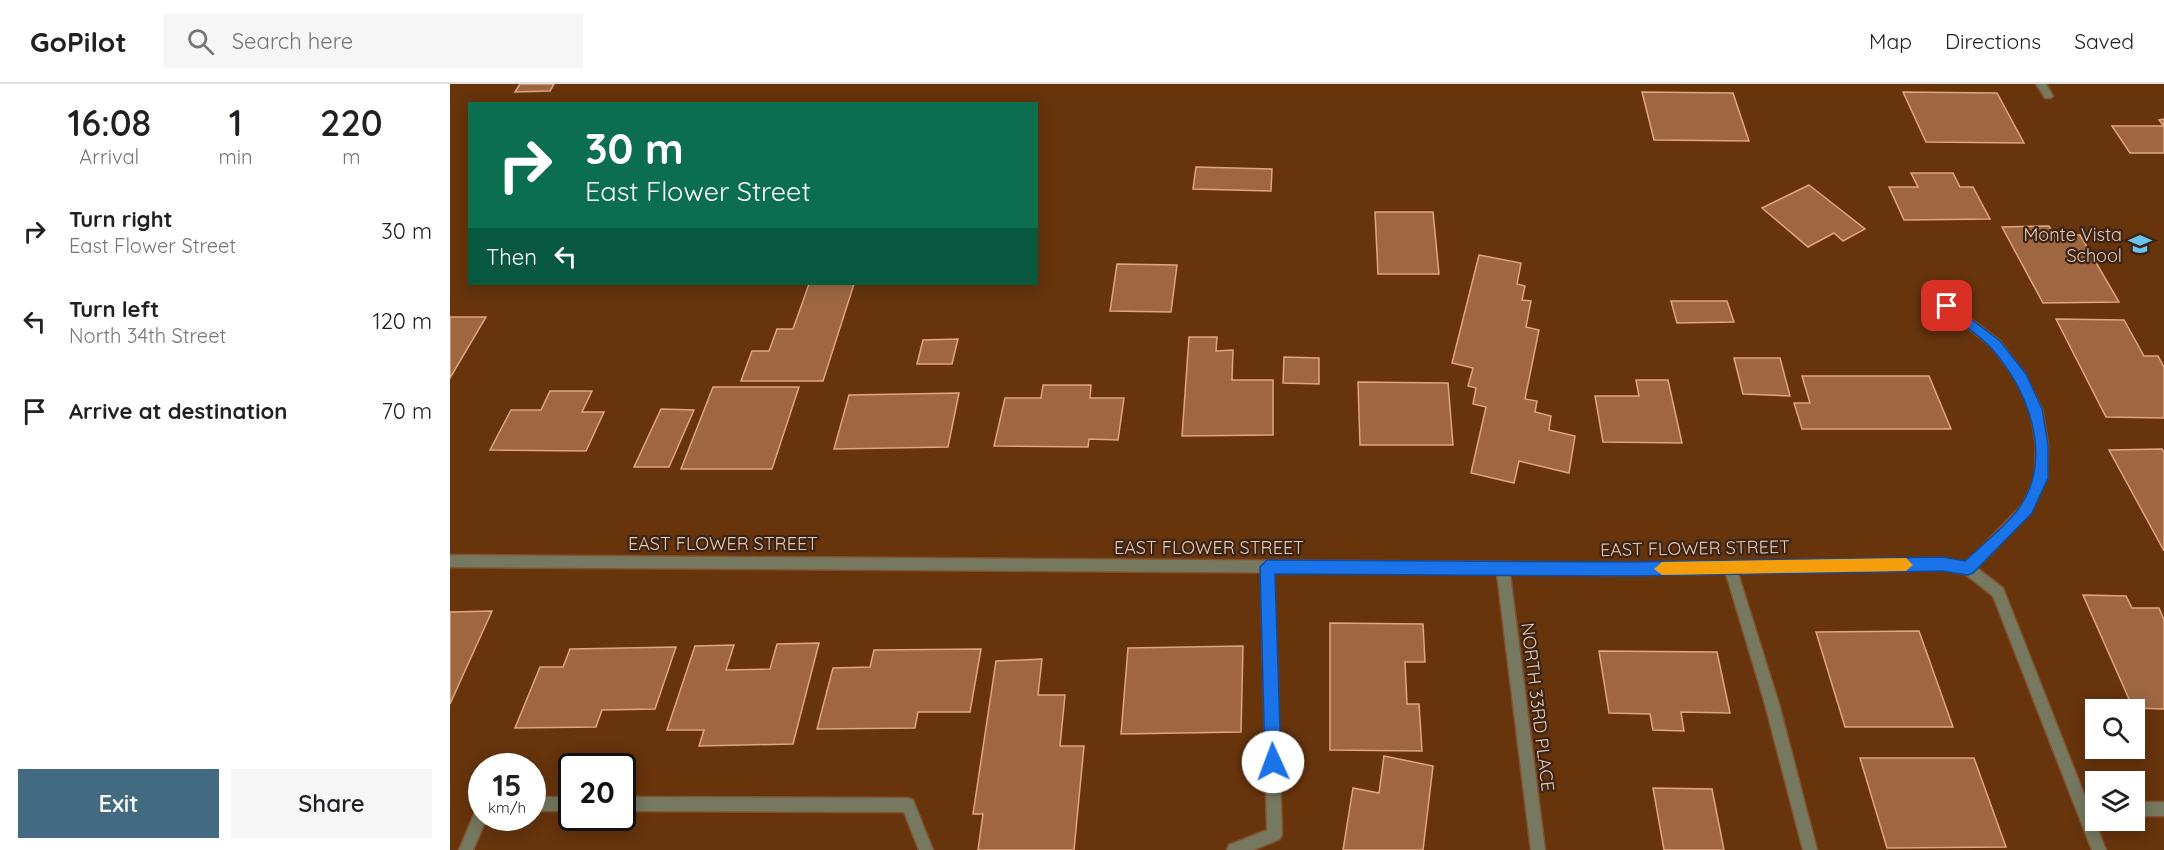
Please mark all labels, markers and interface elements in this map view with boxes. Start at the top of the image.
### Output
search box [163,14,583,68]
text: GoPilot [30,24,127,59]
icon: search [184,25,217,58]
text: Search here [232,27,353,55]
text: Map [1869,28,1912,54]
text: Directions [1945,28,2041,54]
text: Saved [2074,28,2134,54]
text: 16:08 [67,100,151,145]
text: 1 [229,100,243,145]
text: 220 [320,100,383,145]
text: 30 m [585,122,684,175]
icon: right [486,126,564,204]
text: Arrival [79,144,139,169]
text: min [219,144,253,169]
text: m [342,144,360,169]
text: East Flower Street [585,174,811,208]
text: Turn right [69,205,173,233]
icon: right [18,215,51,248]
text: 30 m [381,217,432,245]
place label: Monte Vista School [2023,223,2122,267]
school or university icon: Monte Vista School [2127,231,2153,257]
text: East Flower Street [69,233,236,258]
icon: left [549,240,582,273]
text: Then [486,243,537,271]
pin [1921,280,1972,331]
icon: arrive [1930,289,1963,322]
text: Turn left [69,295,159,323]
icon: left [18,305,51,338]
text: 120 m [373,307,432,335]
text: North 34th Street [69,323,226,348]
icon: arrive [18,395,51,428]
text: Arrive at destination [69,397,287,425]
text: 70 m [382,397,432,425]
street label: EAST FLOWER STREET [628,532,818,555]
street label: EAST FLOWER STREET [1600,535,1790,561]
street label: EAST FLOWER STREET [1114,536,1304,559]
street label: NORTH 33RD PLACE [1516,621,1560,793]
map controls [2085,699,2145,831]
button: search [2085,699,2145,759]
position arrow [1241,730,1305,794]
speed limit sign: 20 [558,753,636,831]
text: 15 [493,766,521,804]
button: Exit [18,769,219,838]
button: Share [231,769,432,838]
button: layers [2085,771,2145,831]
text: km/h [488,798,526,817]

